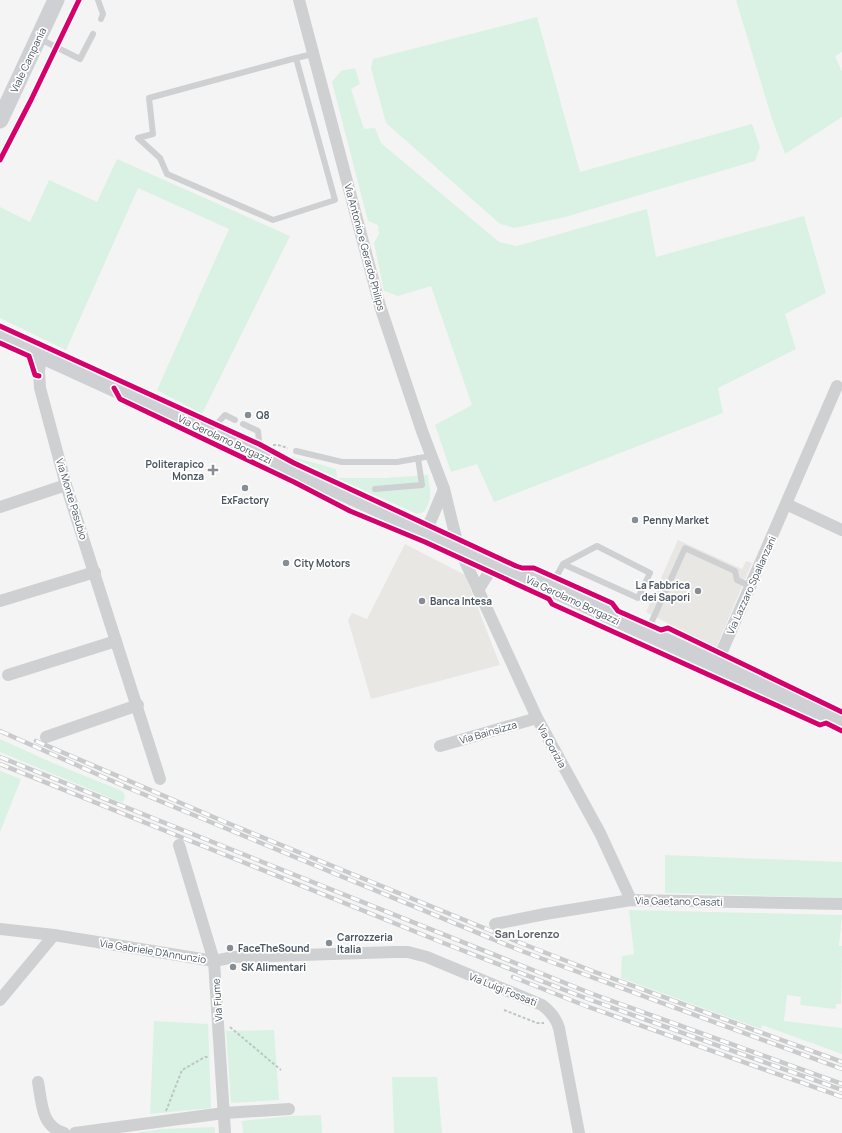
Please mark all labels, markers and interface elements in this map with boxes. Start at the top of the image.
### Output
street label: Viale Campania [7,25,49,95]
street label: Via Antonio e Gerardo Philips [341,182,389,312]
place label: Q8 [256,408,270,422]
marker: Q8 [243,410,253,420]
street label: Via Gerolamo Borgazzi [176,411,274,467]
street label: Via Monte Pasubio [53,457,91,541]
place label: Politerapico Monza [145,457,204,483]
marker: Politerapico Monza [207,464,219,476]
marker: ExFactory [240,483,250,493]
place label: ExFactory [221,493,269,507]
place label: Penny Market [643,513,709,527]
marker: Penny Market [630,515,640,525]
street label: Via Lazzaro Spallanzani [723,534,779,636]
place label: City Motors [294,556,351,570]
marker: City Motors [281,558,291,568]
street label: Via Gerolamo Borgazzi [524,572,622,628]
place label: La Fabbrica dei Sapori [636,578,690,604]
marker: La Fabbrica dei Sapori [693,586,703,596]
place label: Banca Intesa [430,594,492,608]
marker: Banca Intesa [417,596,427,606]
street label: Via Bainsizza [458,717,518,747]
street label: Via Gorizia [534,722,570,770]
street label: Via Gaetano Casati [635,893,723,909]
district label: San Lorenzo [494,926,560,941]
place label: Carrozzeria Italia [337,930,393,956]
street label: Via Gabriele D'Annunzio [99,936,207,966]
marker: Carrozzeria Italia [324,938,334,948]
place label: FaceTheSound [238,941,310,955]
marker: FaceTheSound [225,943,235,953]
place label: SK Alimentari [241,960,306,974]
marker: SK Alimentari [228,962,238,972]
street label: Via Luigi Fossati [467,969,539,1009]
street label: Via Fiume [208,978,225,1022]

